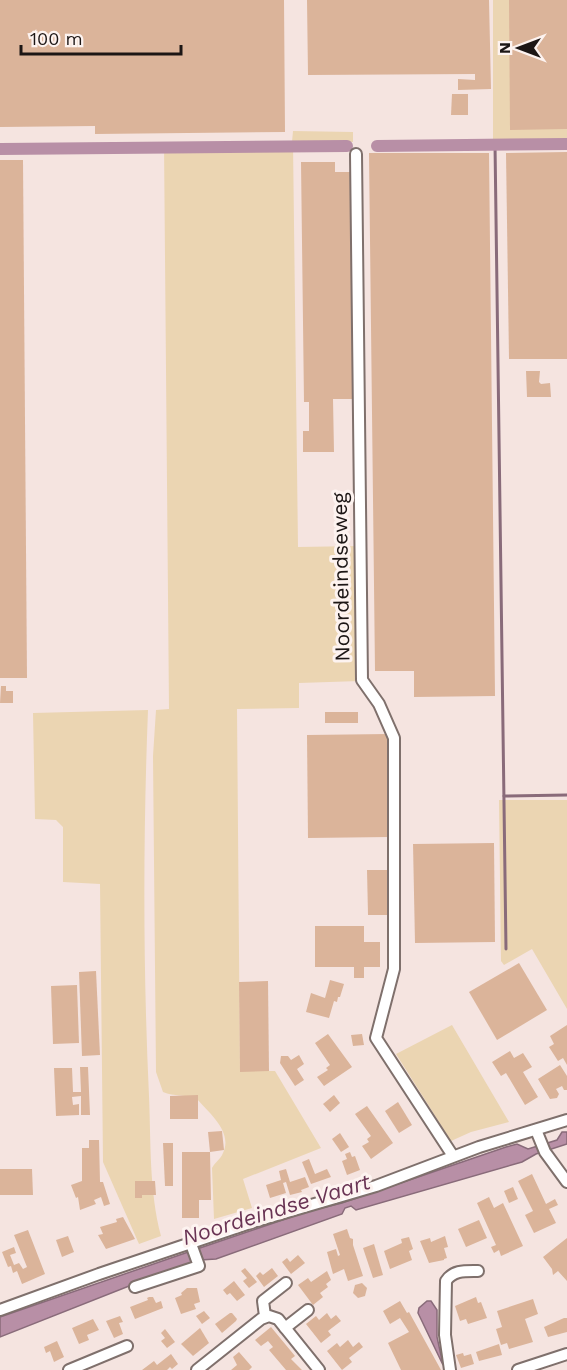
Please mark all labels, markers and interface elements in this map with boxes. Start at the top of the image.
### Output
scale bar [21,18,182,56]
north arrow [489,18,549,78]
text: 100 m [30,28,83,49]
text: N [495,42,514,54]
street label: Noordeindseweg [327,491,354,662]
water label: Noordeindse Vaart [179,1169,374,1250]

